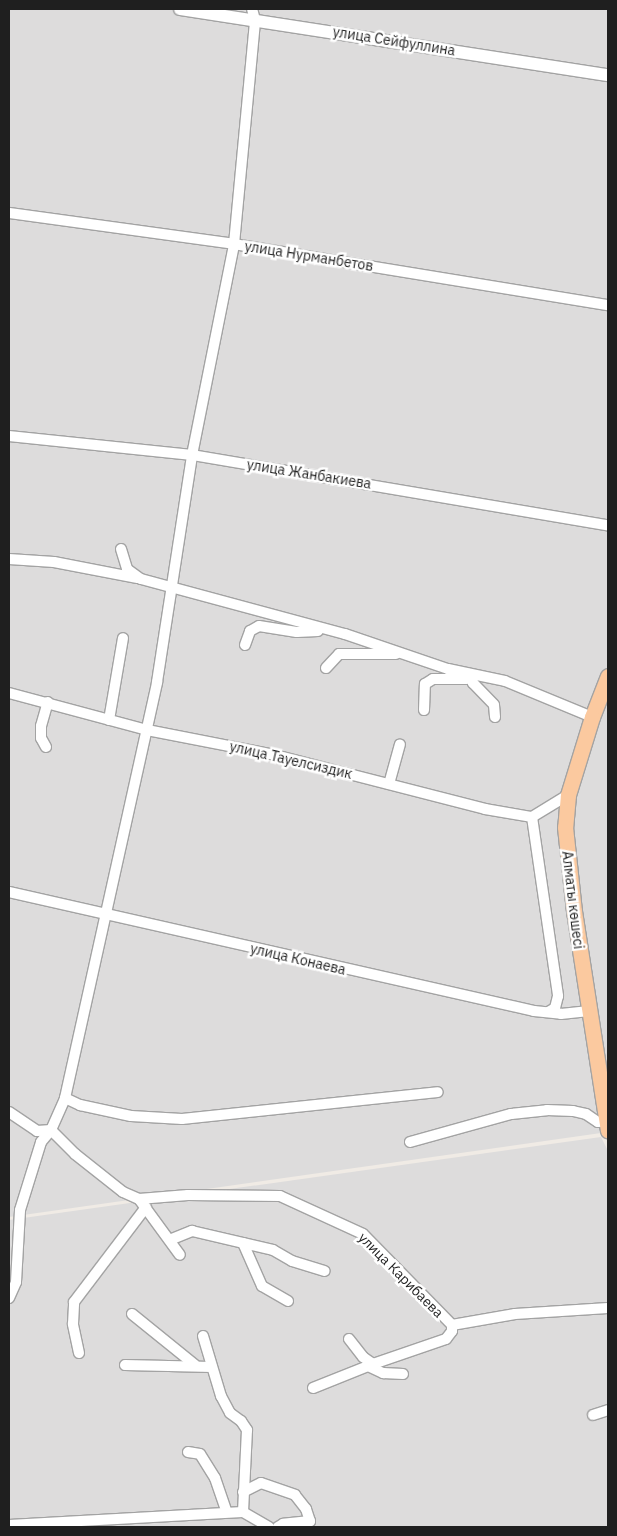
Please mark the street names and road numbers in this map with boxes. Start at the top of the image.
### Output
street label: улица Сейфуллина [332,23,456,59]
street label: улица Нурманбетов [243,238,375,274]
street label: улица Жанбакиева [246,456,372,492]
street label: улица Тауелсиздик [228,738,354,782]
street label: Алматы көшесі [559,850,587,950]
street label: улица Конаева [249,940,347,978]
street label: улица Карибаева [355,1229,447,1321]

